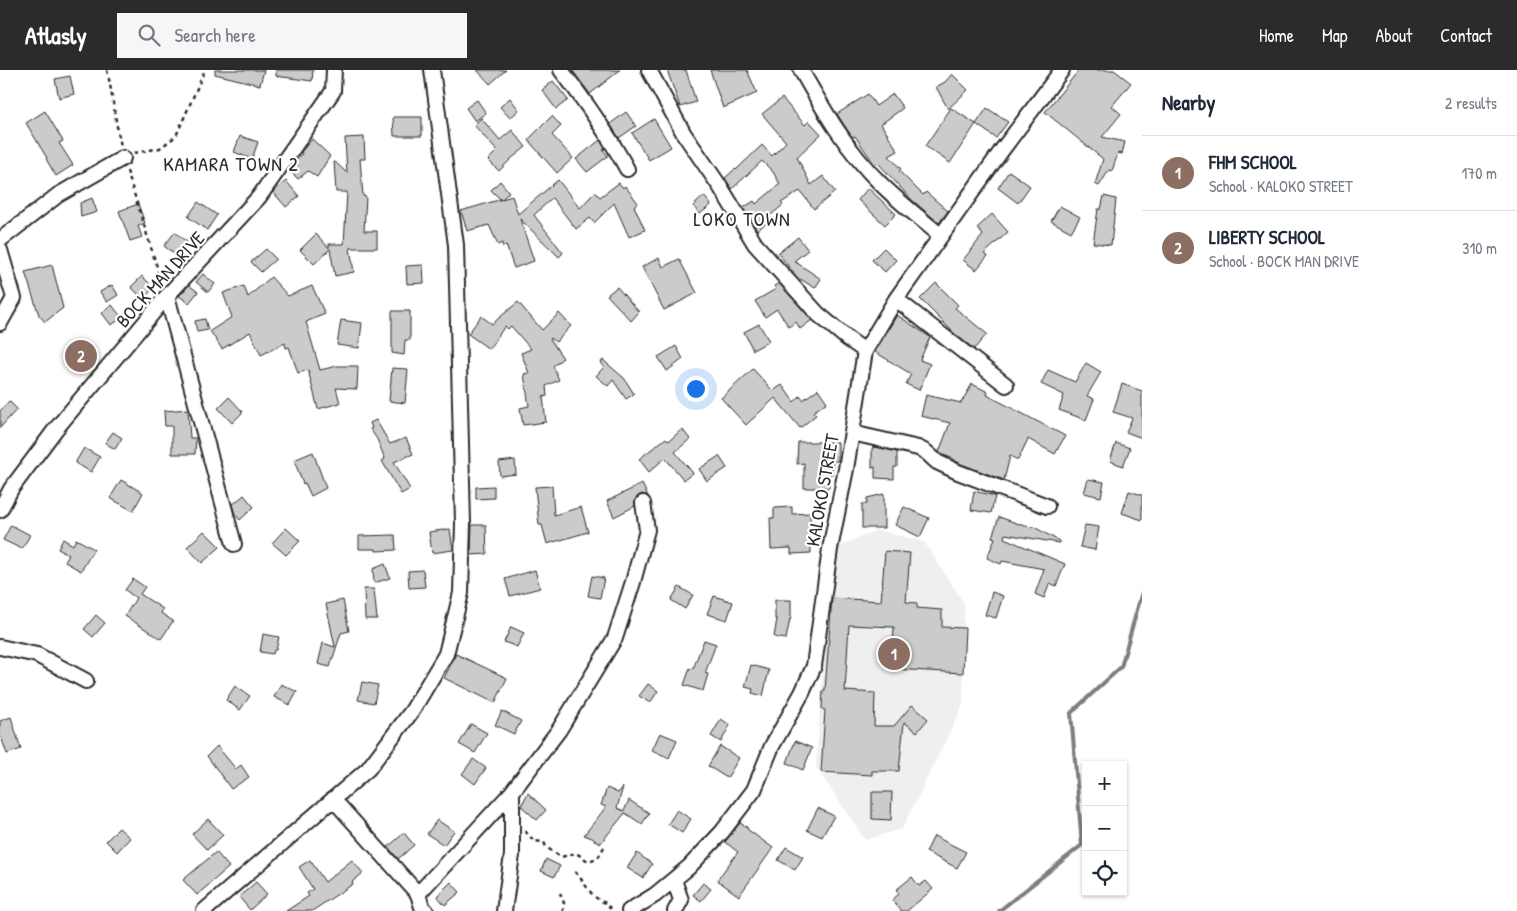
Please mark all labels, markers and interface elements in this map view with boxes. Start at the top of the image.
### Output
search box [117,13,467,58]
text: Atlasly [25,19,87,51]
icon: search [135,21,163,49]
text: Search here [175,22,256,48]
text: Home [1259,23,1294,48]
text: Map [1322,23,1347,48]
text: About [1375,23,1412,48]
text: Contact [1440,23,1492,48]
text: Nearby [1162,88,1215,117]
text: 2 results [1445,92,1497,114]
text: FHM SCHOOL [1209,149,1297,175]
district label: KAMARA TOWN 2 [163,150,299,177]
text: 1 [1175,162,1181,184]
text: 170 m [1462,162,1497,184]
text: School · KALOKO STREET [1209,175,1353,197]
district label: LOKO TOWN [693,205,791,232]
text: LIBERTY SCHOOL [1209,224,1325,250]
street label: BOCK MAN DRIVE [110,225,211,333]
text: 2 [1174,237,1182,259]
text: 310 m [1462,237,1497,259]
text: School · BOCK MAN DRIVE [1209,250,1359,272]
pin: 2 [65,337,97,375]
your location [683,376,709,402]
street label: KALOKO STREET [799,431,845,548]
pin: 1 [878,635,910,673]
map controls [1082,761,1127,896]
button: + [1082,761,1127,806]
button: − [1082,806,1127,851]
button: locate [1082,851,1127,896]

